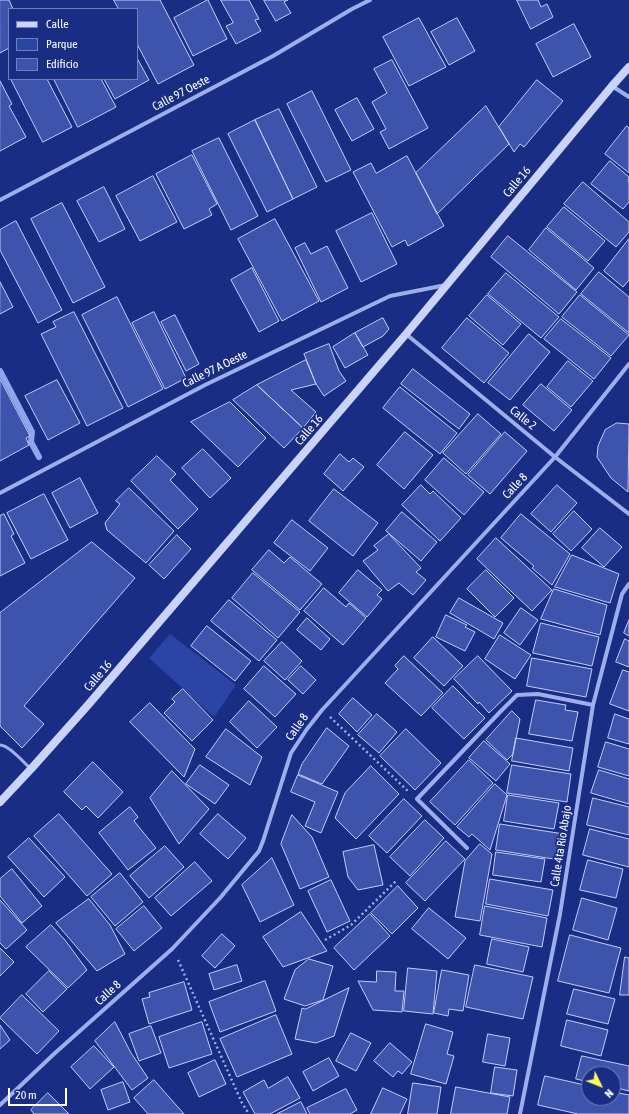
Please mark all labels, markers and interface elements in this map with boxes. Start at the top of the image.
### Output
legend [8,8,138,80]
text: Calle [46,17,69,31]
text: Parque [46,37,78,51]
text: Edificio [46,57,78,71]
street label: Calle 97 Oeste [150,72,212,114]
street label: Calle 16 [500,164,534,200]
street label: Calle 97 A Oeste [180,347,250,391]
street label: Calle 2 [507,403,539,433]
street label: Calle 16 [292,412,326,448]
street label: Calle 8 [500,470,530,502]
street label: Calle 16 [81,658,115,694]
street label: Calle 8 [283,711,311,743]
street label: Calle 4ta Rio Abajo [547,804,575,888]
street label: Calle 8 [92,978,124,1008]
north arrow [581,1066,621,1106]
scale bar [10,1080,69,1106]
text: N [602,1087,616,1100]
text: 20 m [15,1088,37,1102]

